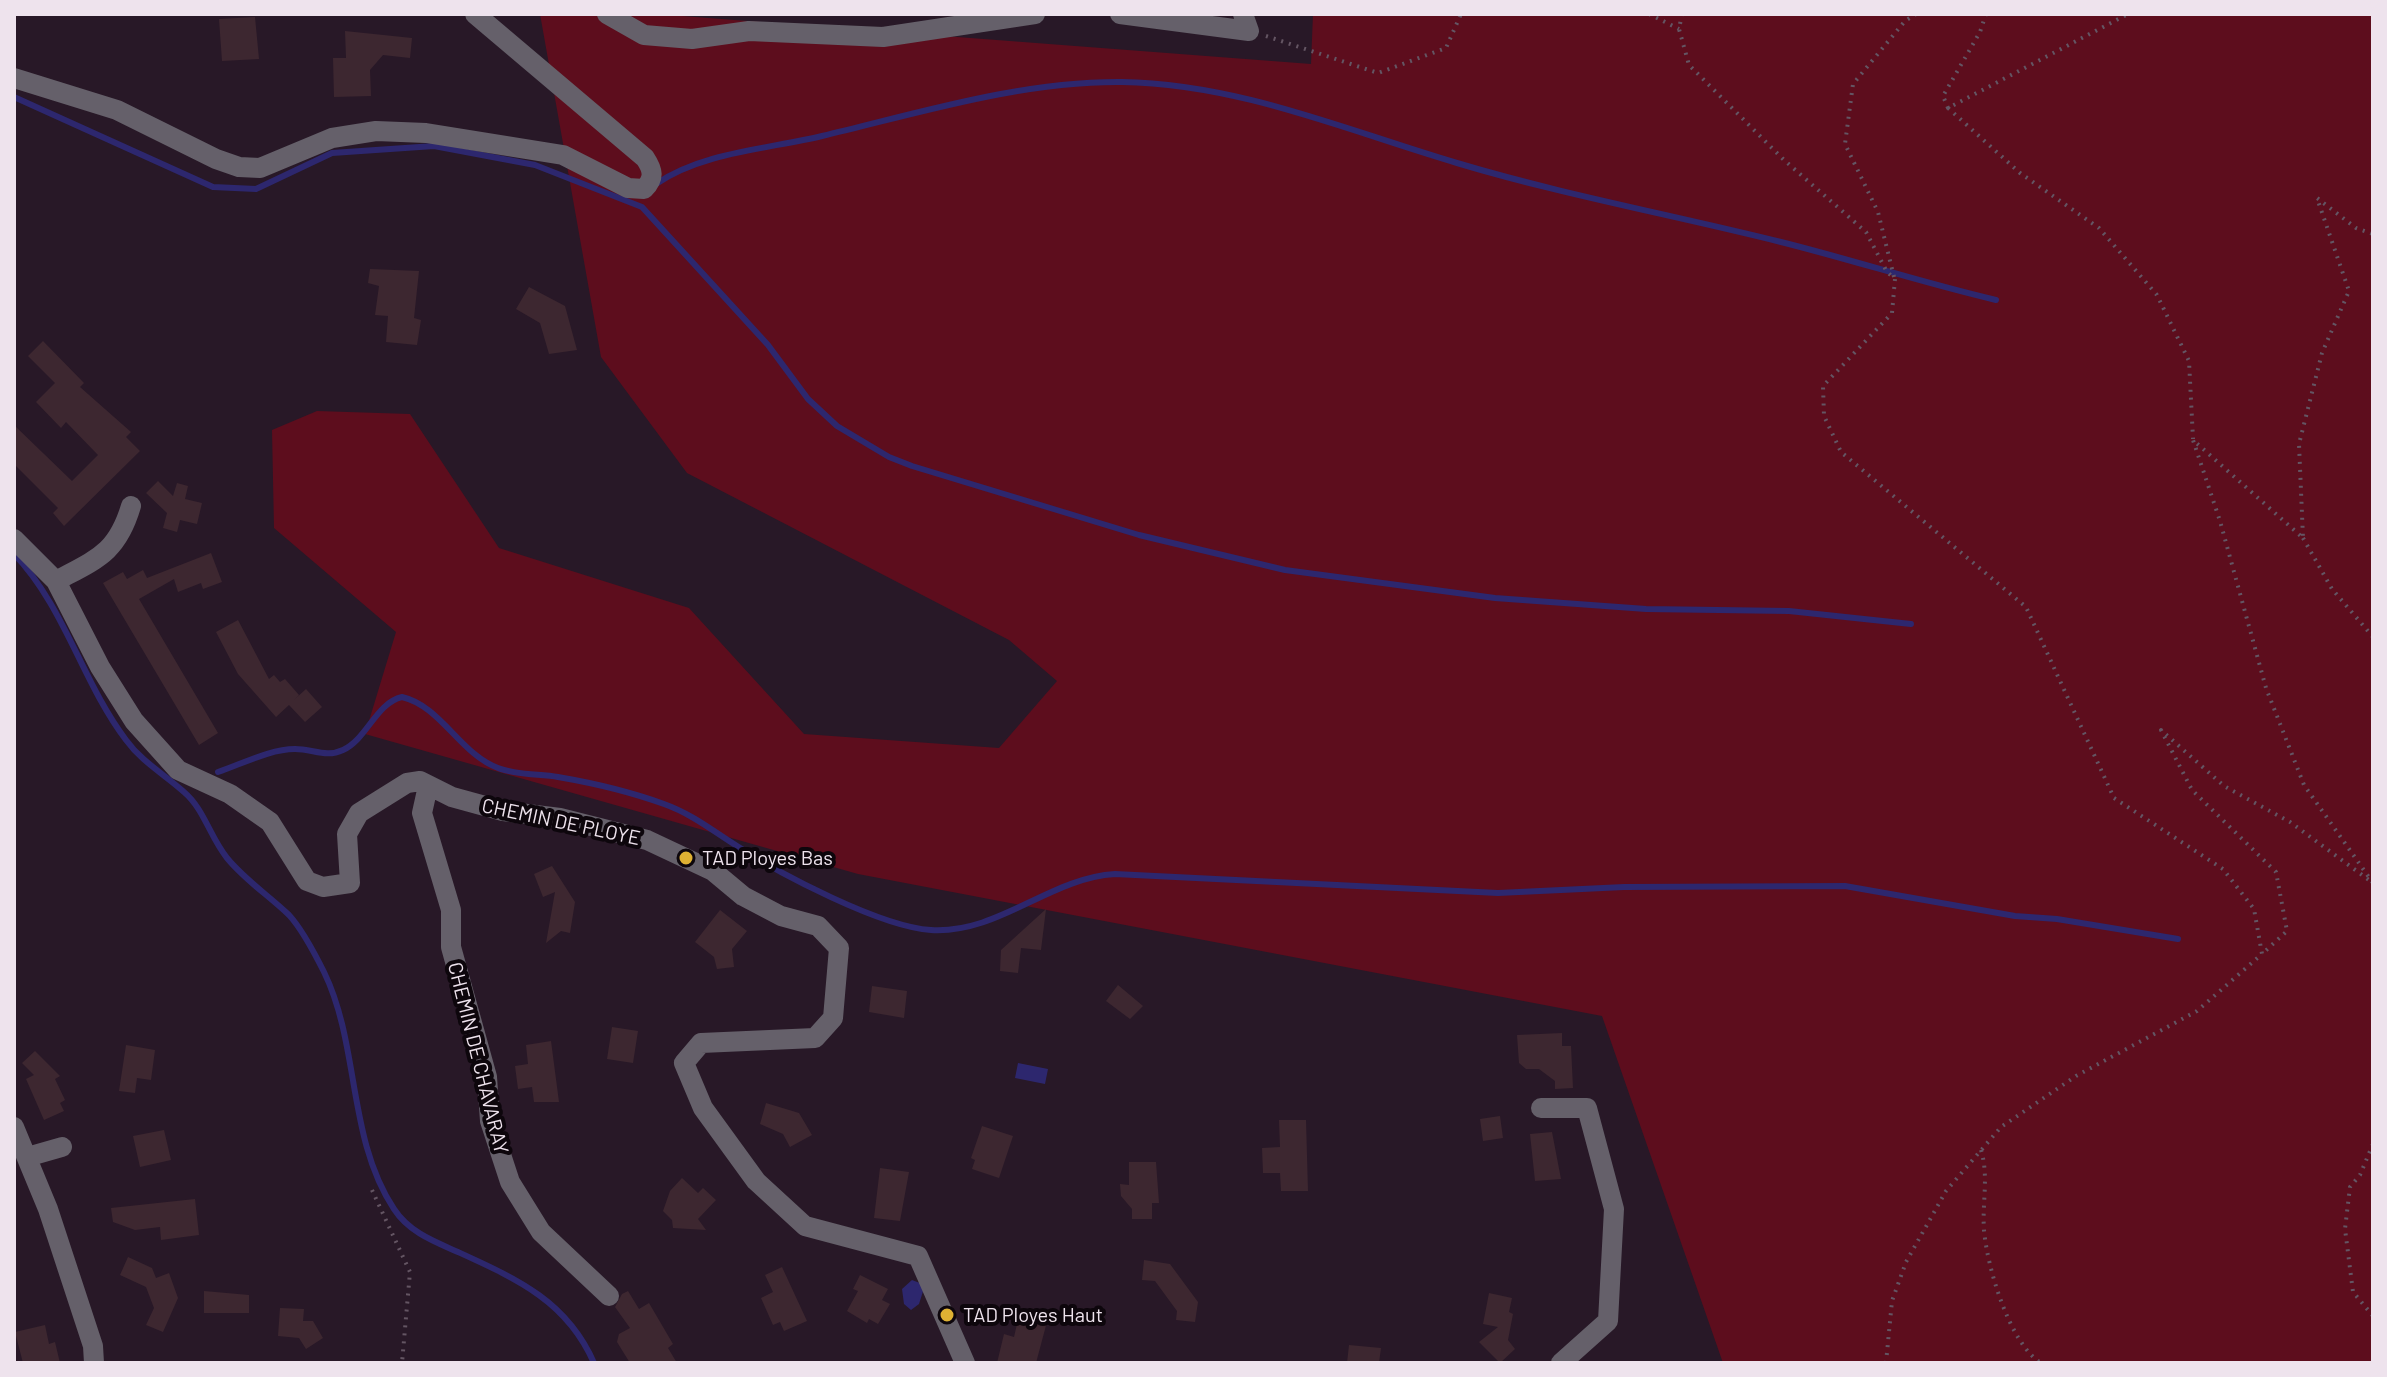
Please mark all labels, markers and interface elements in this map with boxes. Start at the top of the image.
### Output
street label: CHEMIN DE PLOYE [480,793,642,851]
place label: TAD Ployes Bas [702,846,833,870]
marker: TAD Ployes Bas [677,849,695,867]
street label: CHEMIN DE CHAVARAY [443,960,513,1156]
place label: TAD Ployes Haut [963,1303,1103,1327]
marker: TAD Ployes Haut [938,1306,956,1324]

